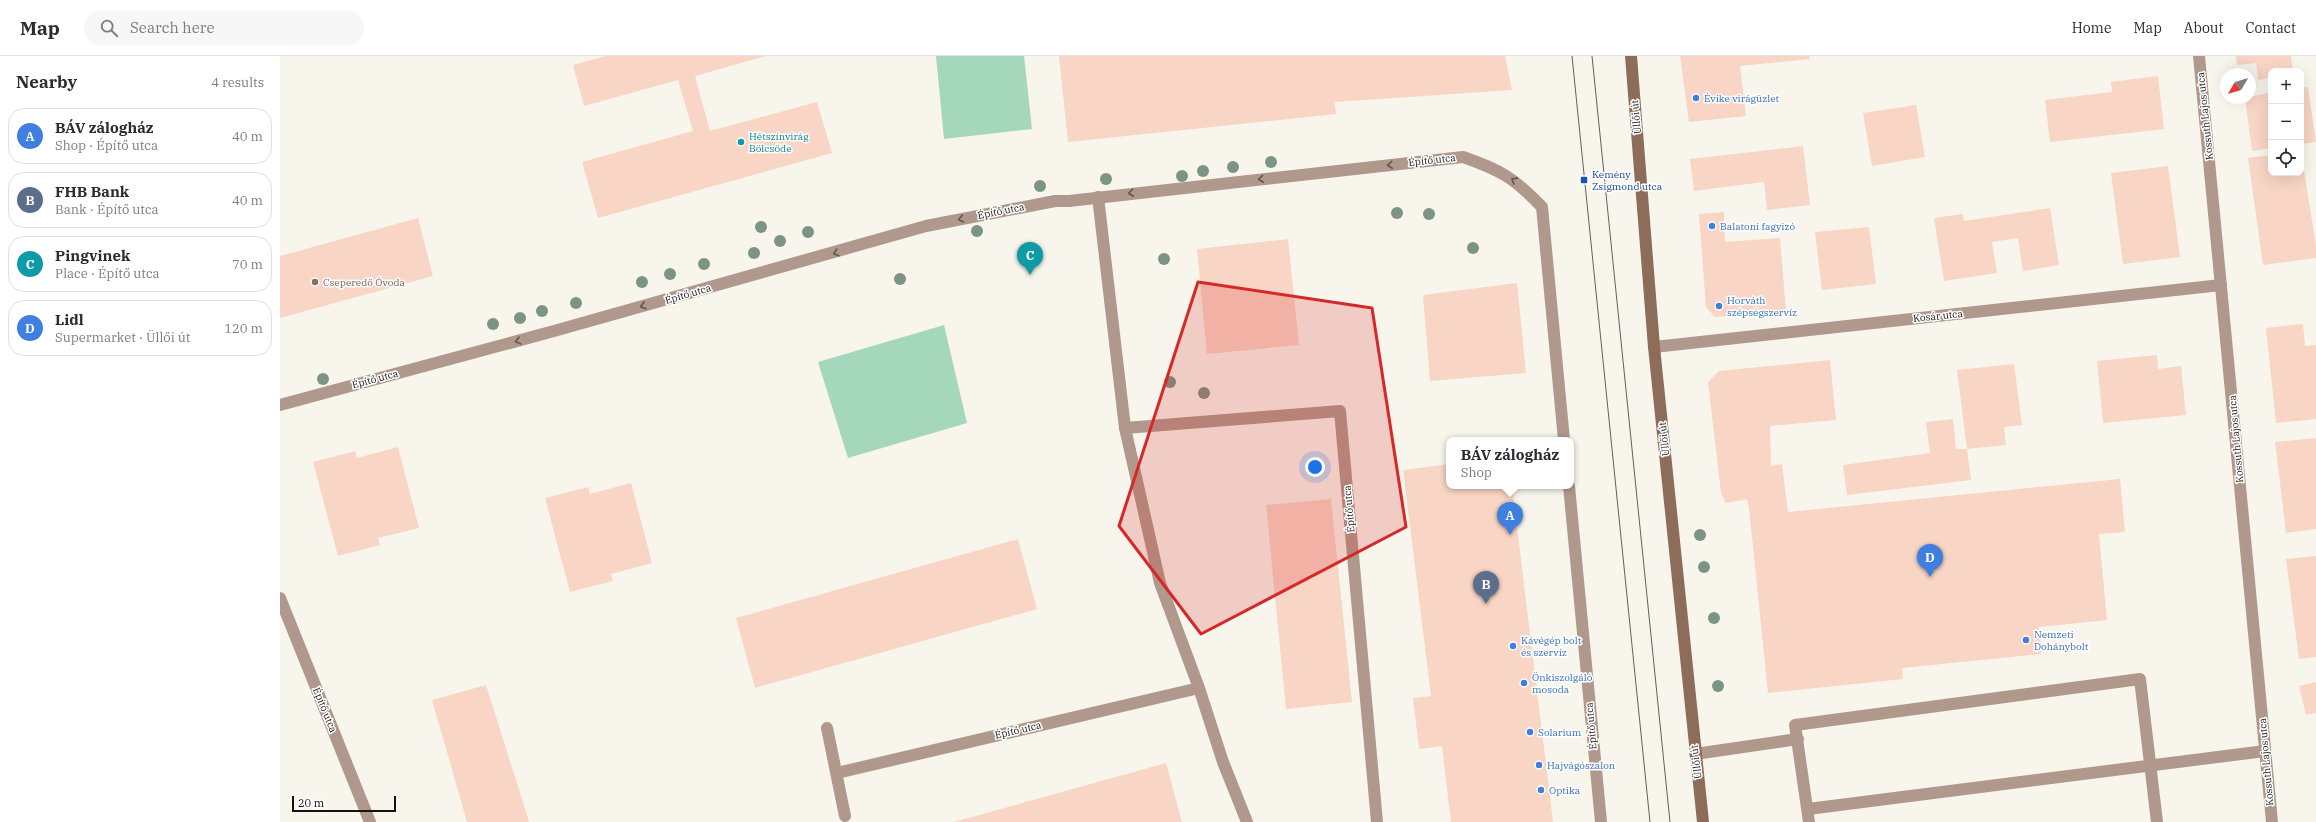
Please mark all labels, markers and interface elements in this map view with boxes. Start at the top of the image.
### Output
search box [84,10,364,46]
text: Map [20,16,60,40]
icon: search [98,17,120,39]
text: Search here [130,18,214,37]
text: Home [2072,19,2111,37]
text: Map [2133,19,2162,37]
text: About [2184,19,2223,37]
text: Contact [2245,19,2296,37]
north arrow [2220,68,2256,104]
map controls [2268,68,2304,176]
button: + [2268,68,2304,104]
text: Nearby [16,71,77,93]
street label: Kossuth Lajos utca [2194,71,2216,160]
text: 4 results [211,74,264,91]
place label: Évike virágüzlet [1704,92,1780,105]
marker: Évike virágüzlet [1691,93,1701,103]
street label: Üllői út [1628,99,1644,135]
button: − [2268,104,2304,140]
text: BÁV zálogház [55,118,153,137]
text: A [25,128,35,145]
text: 40 m [232,128,263,145]
place label: Hétszínvirág Bölcsőde [749,130,809,155]
text: Shop · Építő utca [55,137,158,154]
marker: Hétszínvirág Bölcsőde [736,137,746,147]
button: locate [2268,140,2304,176]
street label: Építő utca [1408,151,1457,169]
one-way arrow [1387,160,1393,169]
place label: Kemény Zsigmond utca [1592,168,1663,193]
one-way arrow [1258,174,1264,183]
marker: Kemény Zsigmond utca [1579,175,1589,185]
one-way arrow [1511,178,1518,185]
text: FHB Bank [55,182,129,201]
one-way arrow [1128,188,1134,197]
text: B [25,192,35,209]
text: 40 m [232,192,263,209]
street label: Építő utca [976,200,1026,222]
text: Bank · Építő utca [55,201,159,218]
one-way arrow [958,214,964,222]
place label: Balatoni fagyizó [1720,220,1795,233]
marker: Balatoni fagyizó [1707,221,1717,231]
pin: C [1017,242,1043,275]
text: Pingvinek [55,246,130,265]
one-way arrow [832,248,839,256]
text: C [26,256,34,273]
text: 70 m [232,256,263,273]
text: Place · Építő utca [55,265,160,282]
place label: Cseperedő Óvoda [323,276,406,289]
marker: Cseperedő Óvoda [310,277,320,287]
street label: Építő utca [663,281,713,307]
place label: Horváth szépségszervíz [1727,294,1797,319]
one-way arrow [640,301,647,310]
marker: Horváth szépségszervíz [1714,301,1724,311]
street label: Kosár utca [1913,307,1964,325]
text: Lidl [55,310,84,329]
text: D [25,320,35,337]
text: 120 m [224,320,263,337]
text: Supermarket · Üllői út [55,329,190,346]
one-way arrow [515,336,522,345]
street label: Építő utca [350,366,400,391]
street label: Kossuth Lajos utca [2226,394,2246,483]
street label: Üllői út [1656,421,1672,457]
popup [1446,437,1574,489]
text: BÁV zálogház [1461,445,1559,464]
your location [1305,457,1325,477]
text: Shop [1461,464,1492,481]
street label: Építő utca [1340,484,1358,533]
pin: A [1497,502,1523,535]
pin: D [1917,544,1943,577]
pin: B [1473,571,1499,604]
place label: Nemzeti Dohánybolt [2034,628,2089,653]
place label: Kávégép bolt és szervíz [1521,634,1582,659]
marker: Nemzeti Dohánybolt [2021,635,2031,645]
marker: Kávégép bolt és szervíz [1508,641,1518,651]
place label: Önkiszolgáló mosoda [1532,671,1593,696]
marker: Önkiszolgáló mosoda [1519,678,1529,688]
street label: Építő utca [310,686,340,735]
street label: Építő utca [1582,701,1600,750]
street label: Kossuth Lajos utca [2256,717,2276,806]
street label: Építő utca [993,718,1043,742]
place label: Solarium [1538,726,1582,739]
marker: Solarium [1525,727,1535,737]
street label: Üllői út [1687,744,1705,780]
place label: Hajvágószalon [1547,759,1616,772]
marker: Hajvágószalon [1534,760,1544,770]
place label: Optika [1549,784,1581,797]
marker: Optika [1536,785,1546,795]
scale bar [292,794,396,813]
text: 20 m [298,796,324,810]

